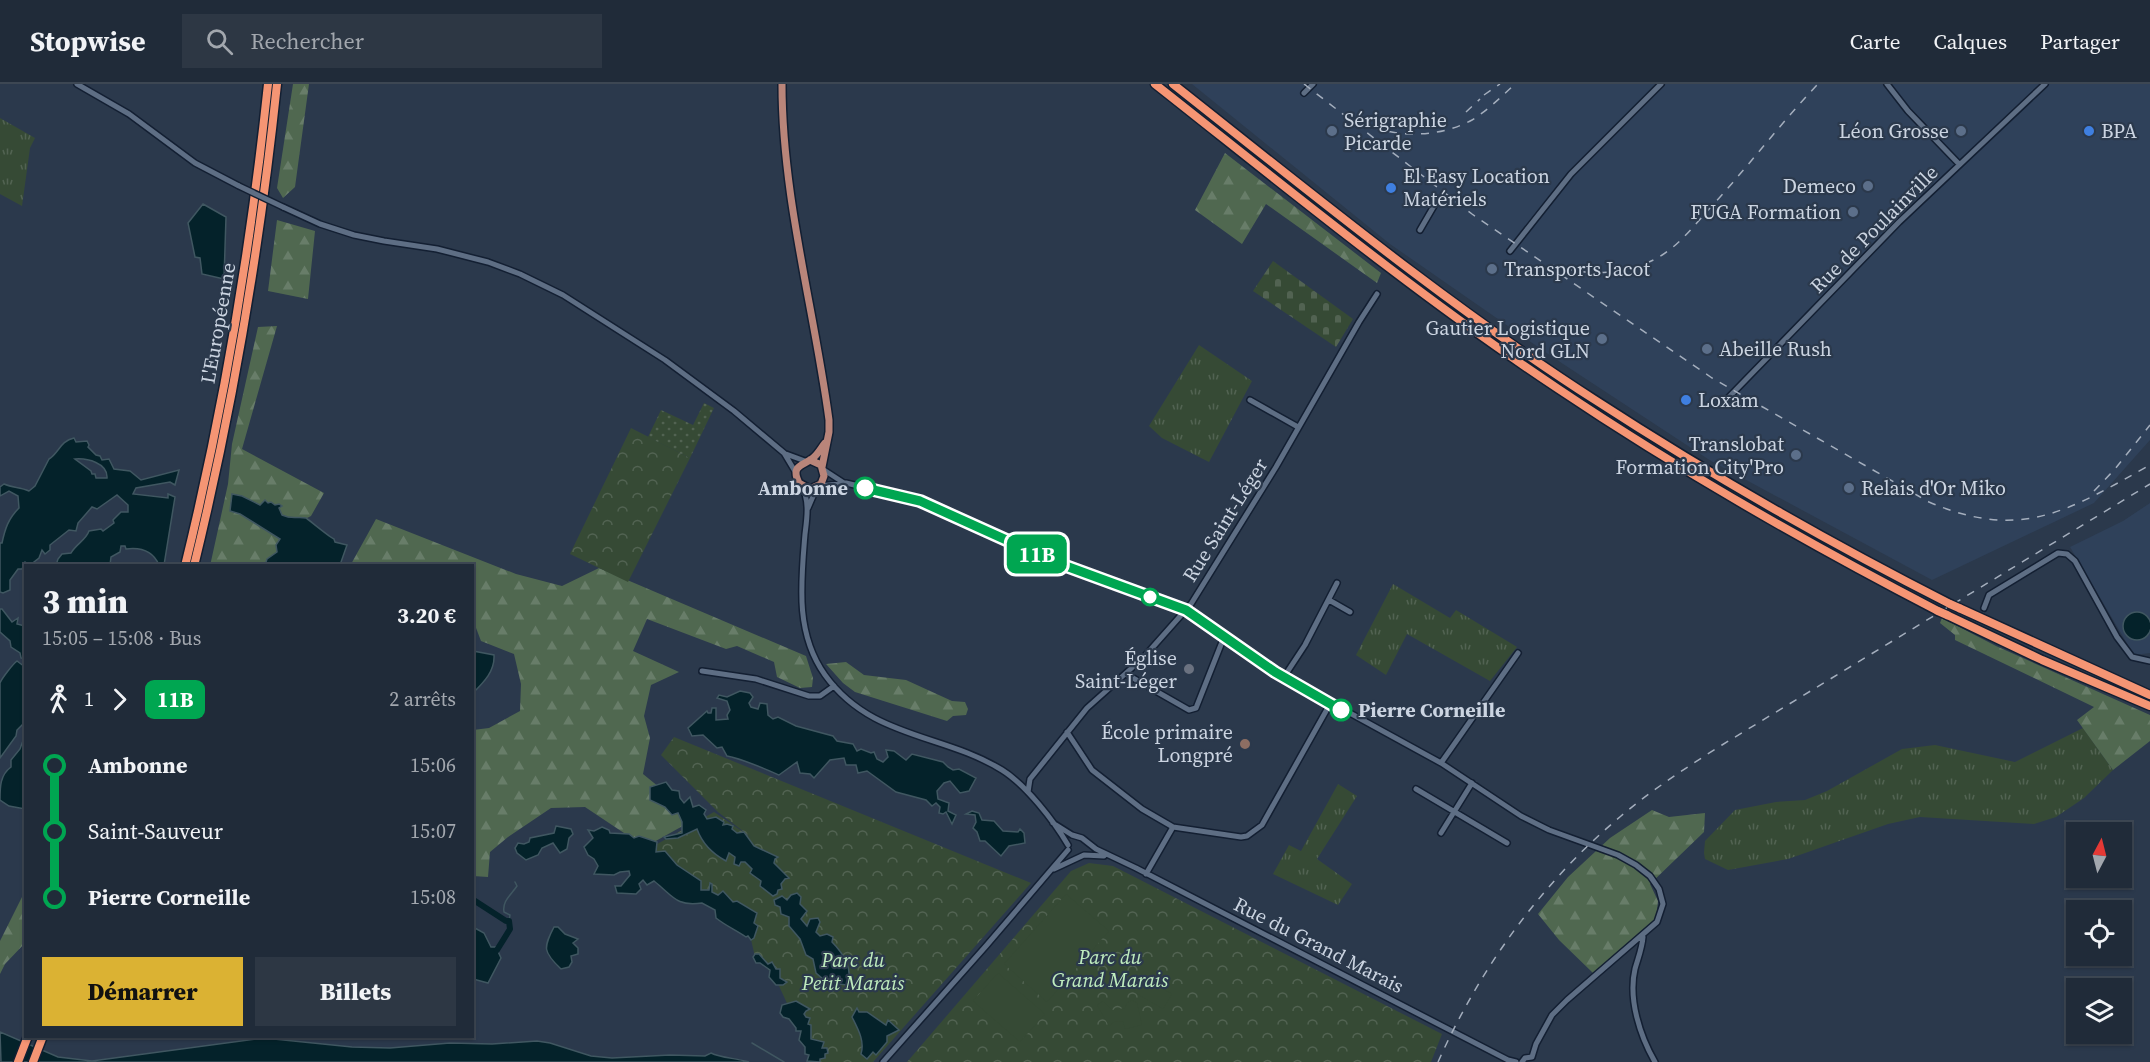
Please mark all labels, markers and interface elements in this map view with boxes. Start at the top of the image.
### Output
search box [182,14,602,68]
text: Stopwise [30,22,146,60]
icon: search [203,25,236,58]
text: Rechercher [251,26,364,56]
text: Carte [1850,27,1900,56]
text: Calques [1933,27,2007,56]
text: Partager [2040,27,2120,56]
place label: Sérigraphie Picarde [1344,106,1447,157]
place label: Léon Grosse [1839,117,1949,145]
place label: BPA [2101,117,2138,145]
marker: Sérigraphie Picarde [1325,124,1339,138]
marker: Léon Grosse [1954,124,1968,138]
marker: BPA [2082,124,2096,138]
street label: Rue de Poulainville [1804,159,1944,299]
place label: El Easy Location Matériels [1403,162,1550,213]
place label: Demeco [1783,172,1856,200]
marker: Demeco [1861,179,1875,193]
marker: El Easy Location Matériels [1384,181,1398,195]
place label: FUGA Formation [1690,198,1841,226]
marker: FUGA Formation [1846,205,1860,219]
place label: Transports Jacot [1504,255,1650,283]
street label: L'Européenne [194,260,242,386]
marker: Transports Jacot [1485,262,1499,276]
place label: Gautier Logistique Nord GLN [1426,314,1590,365]
marker: Gautier Logistique Nord GLN [1595,332,1609,346]
place label: Abeille Rush [1719,335,1832,363]
marker: Abeille Rush [1700,342,1714,356]
place label: Loxam [1698,386,1759,414]
marker: Loxam [1679,393,1693,407]
place label: Translobat Formation City'Pro [1616,430,1784,481]
marker: Translobat Formation City'Pro [1789,448,1803,462]
street label: Rue Saint-Léger [1176,452,1275,587]
place label: Ambonne [758,474,848,502]
place label: Relais d'Or Miko [1861,474,2006,502]
marker: Ambonne [854,477,876,499]
marker: Relais d'Or Miko [1842,481,1856,495]
line badge: 11B [1002,534,1072,574]
text: 11B [1019,540,1055,569]
text: 3 min [42,579,128,624]
unlabelled marker [1141,588,1159,606]
text: 3.20 € [397,600,456,630]
text: 15:05 – 15:08 · Bus [42,624,201,652]
place label: Église Saint-Léger [1075,644,1178,695]
marker: Église Saint-Léger [1182,662,1196,676]
icon: walk [42,683,75,716]
icon: forward [103,683,136,716]
text: 1 [84,685,94,713]
text: 11B [157,685,193,714]
text: 2 arrêts [389,685,456,713]
place label: Pierre Corneille [1358,696,1505,724]
marker: Pierre Corneille [1330,699,1352,721]
place label: École primaire Longpré [1101,718,1233,769]
marker: École primaire Longpré [1238,737,1252,751]
text: Ambonne [88,750,187,780]
text: 15:06 [410,751,456,779]
text: Saint-Sauveur [88,816,223,846]
text: 15:07 [410,817,456,845]
north arrow [2066,822,2132,888]
map controls [2066,822,2132,1044]
text: Pierre Corneille [88,882,250,912]
text: 15:08 [410,883,456,911]
street label: Rue du Grand Marais [1229,890,1409,1000]
button: locate [2066,900,2132,966]
park label: Parc du Grand Marais [1052,943,1169,994]
park label: Parc du Petit Marais [801,946,905,997]
button: Démarrer [42,957,243,1026]
button: Billets [255,957,456,1026]
button: layers [2066,978,2132,1044]

